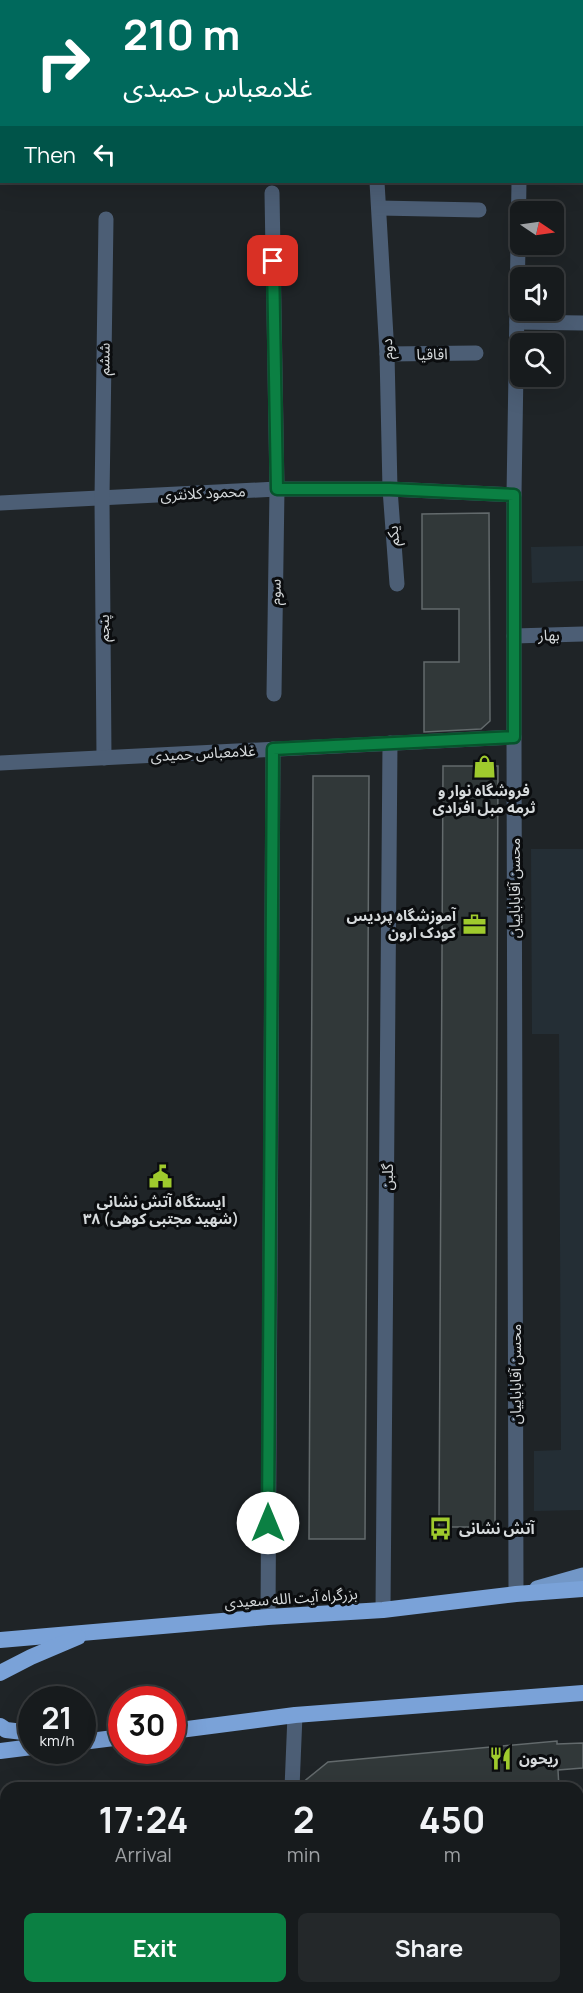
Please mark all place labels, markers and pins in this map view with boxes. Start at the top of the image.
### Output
pin [247,235,298,286]
shop icon: فروشگاه نوار و ثرمه مبل افرادی [471,753,497,779]
place label: فروشگاه نوار و ثرمه مبل افرادی [432,780,536,818]
place label: آموزشگاه پردیس کودک ارون [347,905,457,943]
office icon: آموزشگاه پردیس کودک ارون [461,911,487,937]
public building icon: ایستگاه آتش نشانی ۳۸ (شهید مجتبی کوهی) [148,1164,174,1190]
place label: ایستگاه آتش نشانی ۳۸ (شهید مجتبی کوهی) [83,1191,239,1229]
bus stop icon: آتش نشانی [428,1515,454,1541]
place label: آتش نشانی [459,1518,536,1539]
restaurant icon: ریحون [488,1745,514,1771]
place label: ریحون [519,1748,559,1769]

